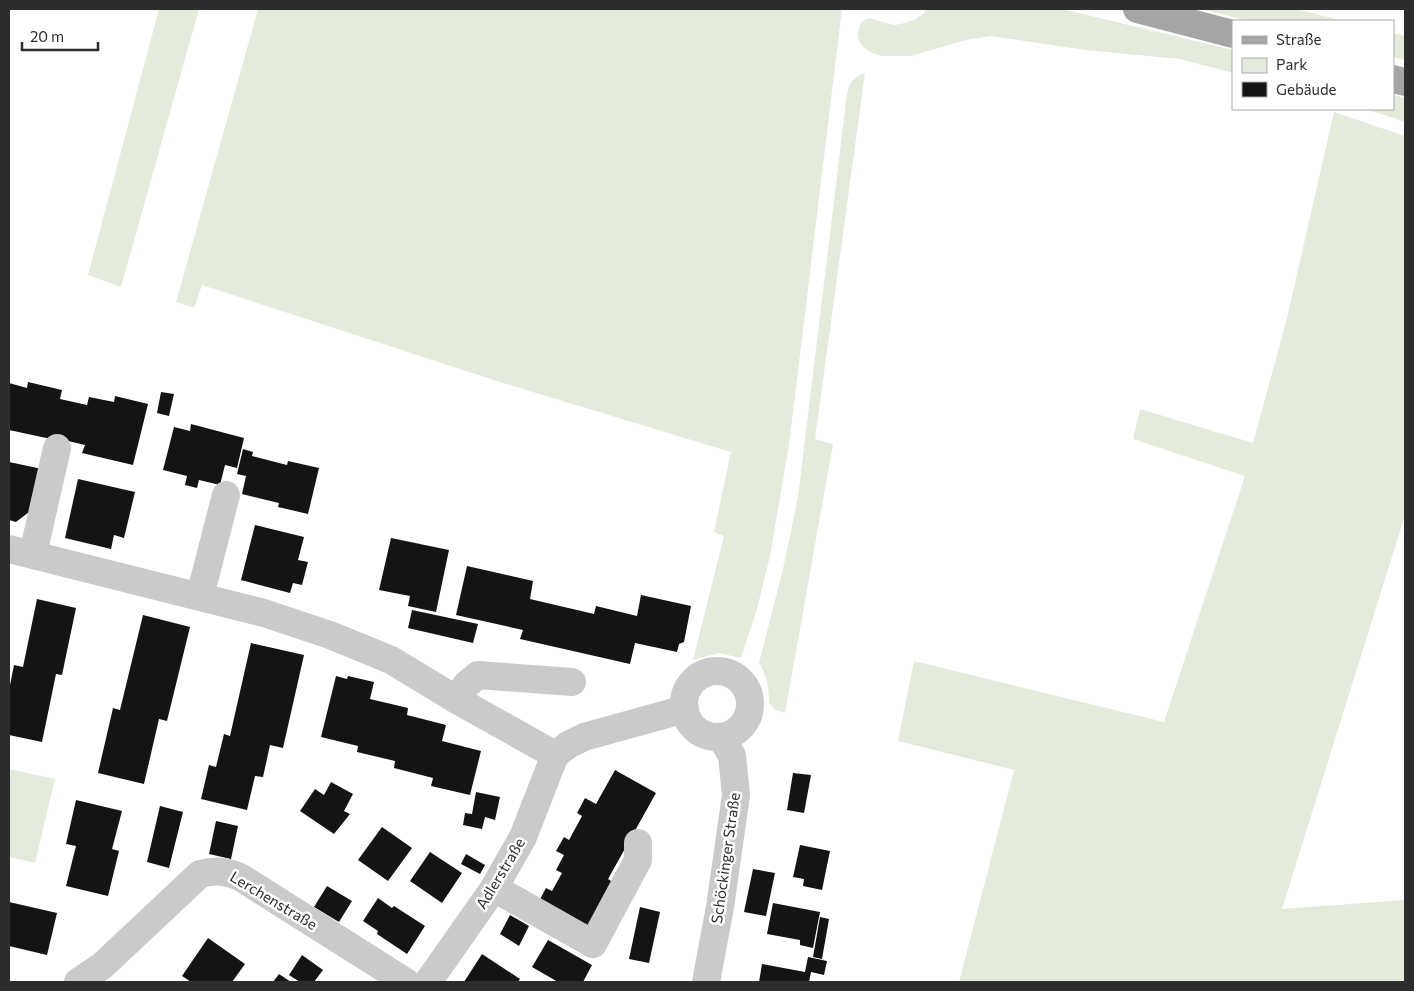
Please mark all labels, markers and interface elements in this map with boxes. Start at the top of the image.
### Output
scale bar [22,20,99,52]
legend [1232,20,1394,110]
text: 20 m [30,27,64,45]
text: Straße [1276,30,1322,48]
text: Park [1276,55,1307,73]
text: Gebäude [1276,80,1337,98]
street label: Schöckinger Straße [707,791,743,925]
street label: Adlerstraße [472,834,528,912]
street label: Lerchenstraße [227,867,321,933]

